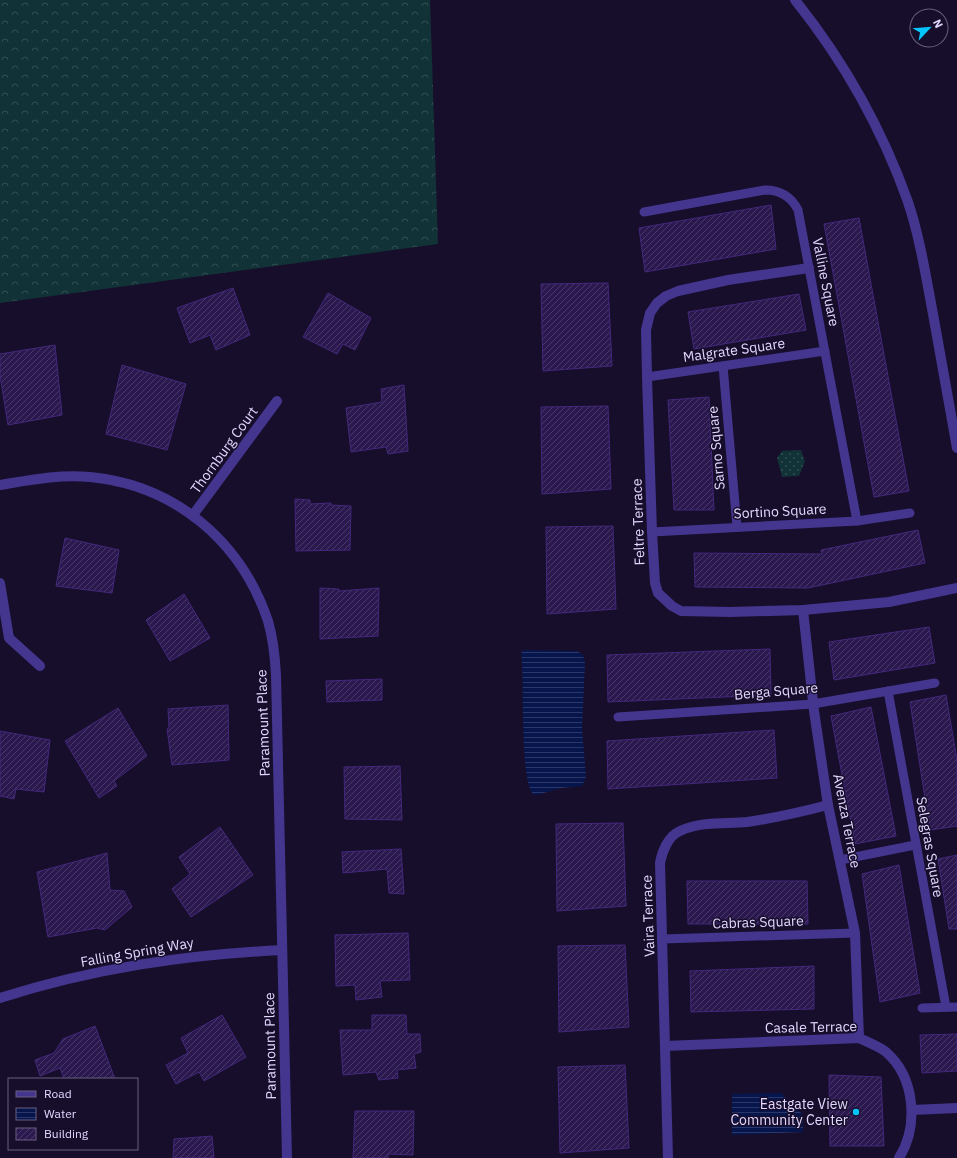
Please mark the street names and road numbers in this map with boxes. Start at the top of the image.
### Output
street label: Valline Square [809,236,843,328]
street label: Malgrate Square [682,334,787,366]
street label: Thornburg Court [186,403,262,497]
street label: Sarno Square [703,405,729,491]
street label: Feltre Terrace [627,478,649,566]
street label: Sortino Square [733,500,827,522]
street label: Paramount Place [252,669,274,777]
street label: Berga Square [733,678,819,704]
street label: Avenza Terrace [829,772,865,870]
street label: Selegras Square [912,795,948,899]
street label: Vaira Terrace [638,874,658,957]
street label: Cabras Square [712,911,804,933]
street label: Falling Spring Way [79,933,195,971]
street label: Paramount Place [260,992,280,1100]
street label: Casale Terrace [765,1017,858,1037]

